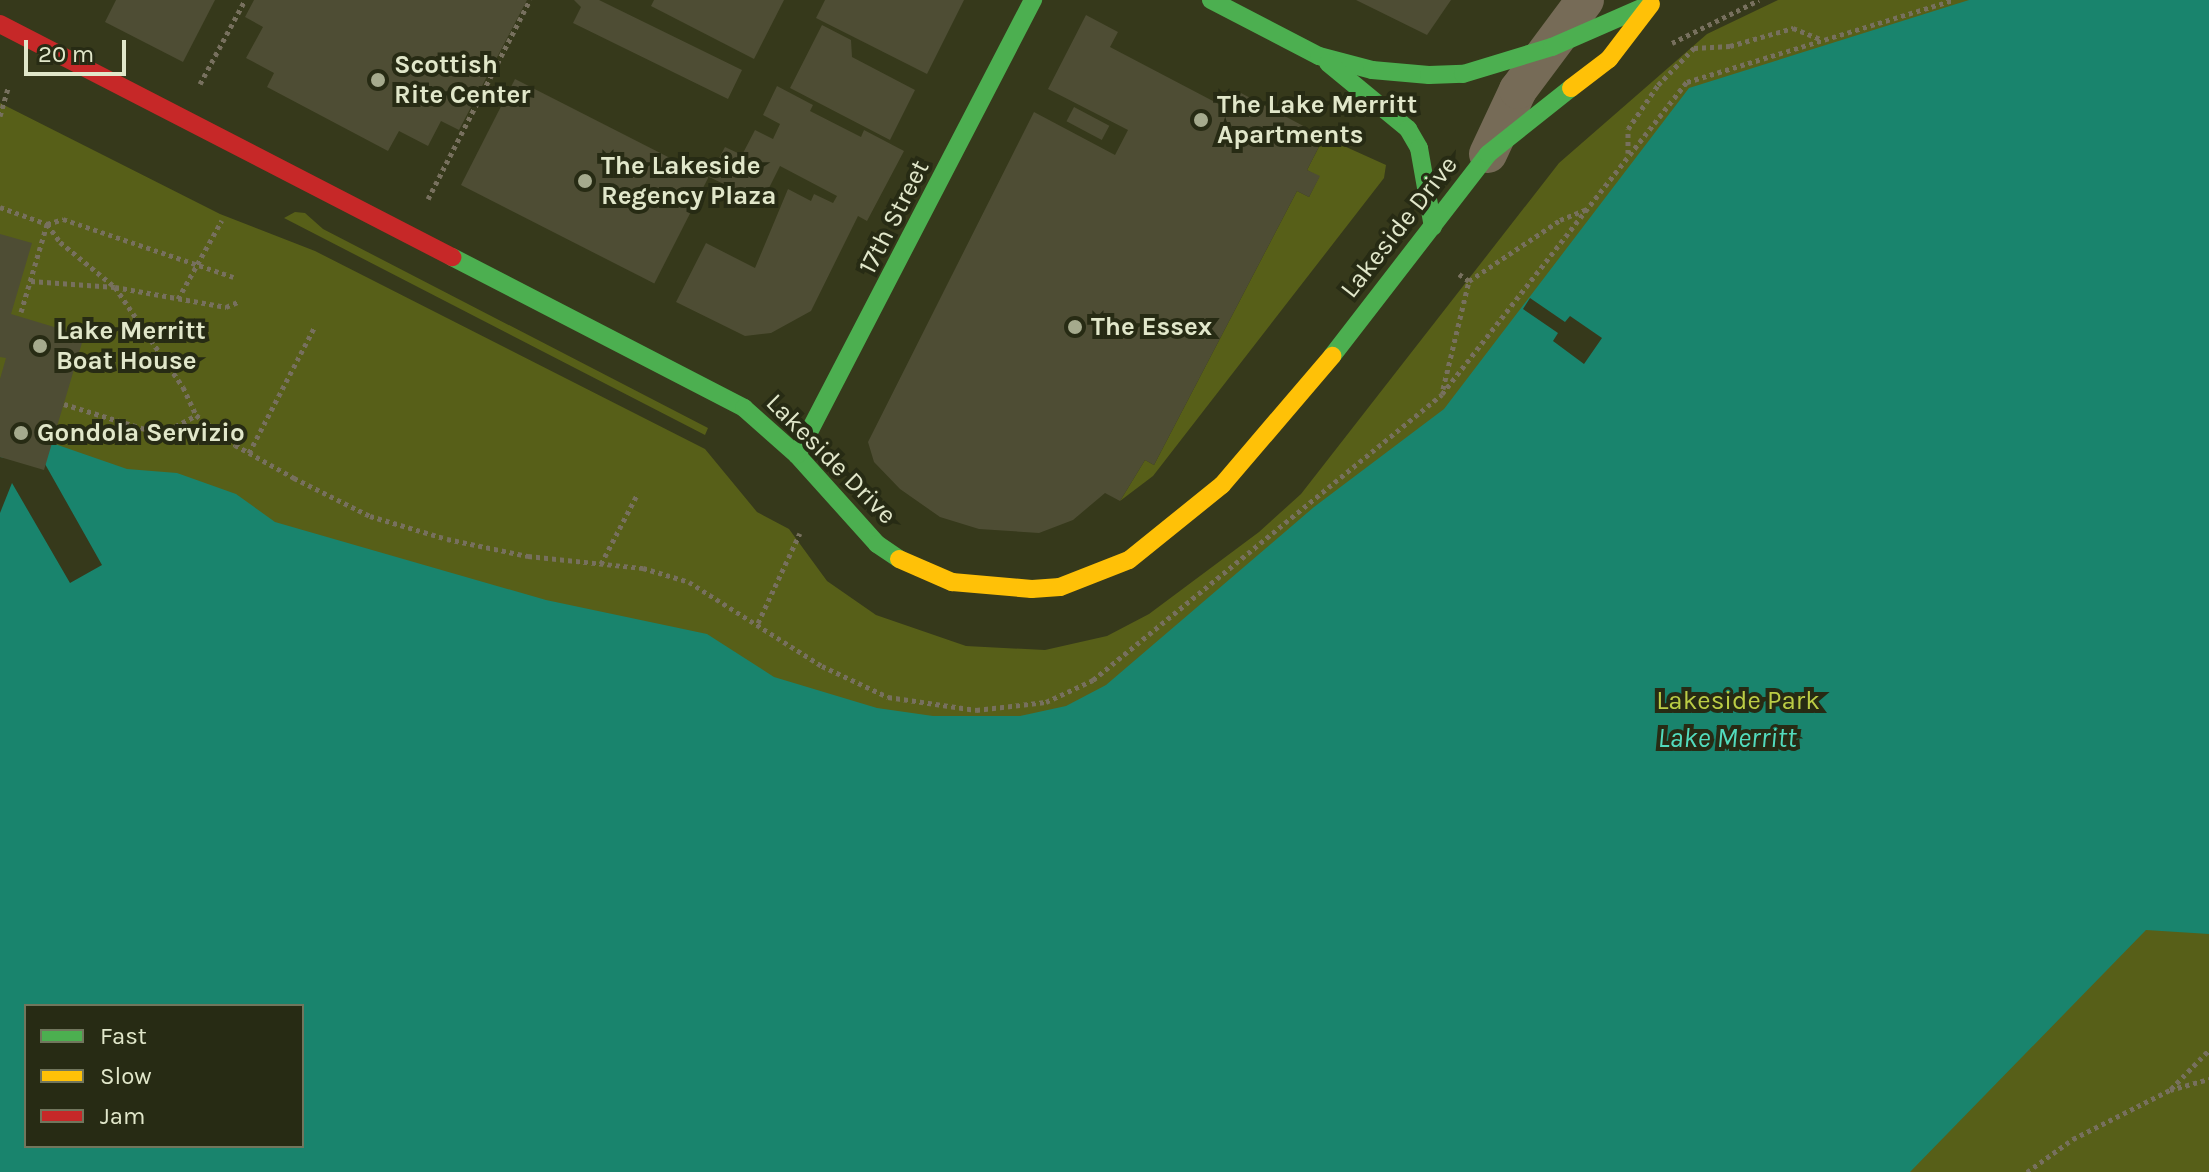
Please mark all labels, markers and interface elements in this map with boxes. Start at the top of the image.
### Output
scale bar [28,24,130,74]
text: 20 m [38,40,94,68]
place label: Scottish Rite Center [394,49,531,110]
marker: Scottish Rite Center [369,71,387,89]
place label: The Lake Merritt Apartments [1217,89,1417,150]
marker: The Lake Merritt Apartments [1192,111,1210,129]
place label: The Lakeside Regency Plaza [601,150,776,212]
street label: Lakeside Drive [1334,150,1464,304]
street label: 17th Street [852,155,936,279]
marker: The Lakeside Regency Plaza [576,172,594,190]
place label: The Essex [1091,311,1212,343]
place label: Lake Merritt Boat House [56,315,206,376]
marker: The Essex [1066,318,1084,336]
marker: Lake Merritt Boat House [31,337,49,355]
street label: Lakeside Drive [759,387,903,531]
place label: Gondola Servizio [37,417,245,449]
marker: Gondola Servizio [12,424,30,442]
park label: Lakeside Park [1656,685,1820,717]
water label: Lake Merritt [1657,721,1797,755]
legend [24,1004,304,1148]
text: Fast [100,1022,147,1050]
text: Slow [100,1062,152,1090]
text: Jam [100,1102,145,1130]

